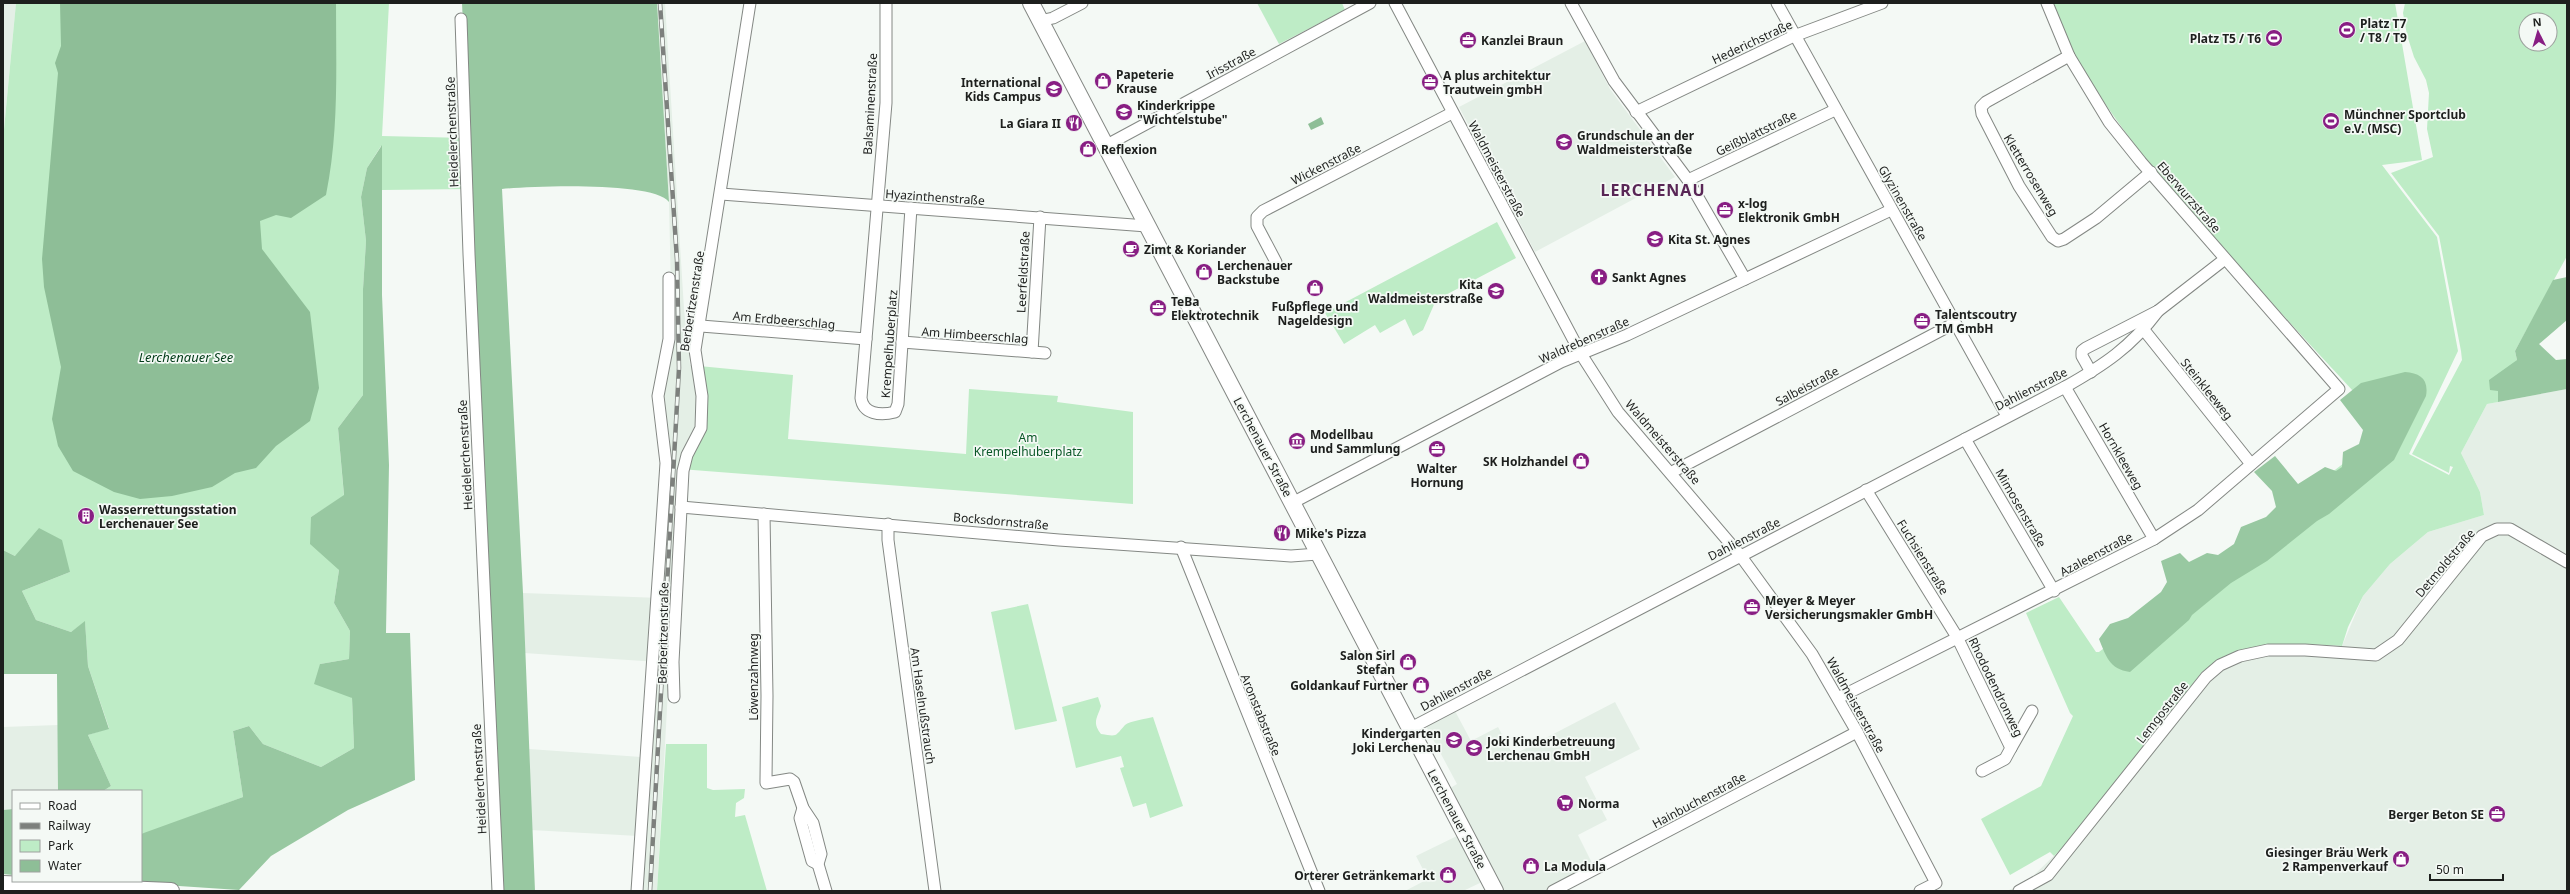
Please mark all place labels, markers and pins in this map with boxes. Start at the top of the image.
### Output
place label: Platz T7 / T8 / T9 [2360,15,2407,46]
sports icon: Platz T7 / T8 / T9 [2337,20,2357,40]
sports icon: Platz T5 / T6 [2264,28,2284,48]
office icon: Kanzlei Braun [1458,30,1478,50]
place label: Platz T5 / T6 [2190,30,2261,47]
place label: Kanzlei Braun [1481,32,1563,49]
place label: Papeterie Krause [1116,66,1174,97]
place label: A plus architektur Trautwein gmbH [1443,67,1551,98]
shop icon: Papeterie Krause [1093,71,1113,91]
office icon: A plus architektur Trautwein gmbH [1420,72,1440,92]
place label: International Kids Campus [961,74,1041,105]
school or university icon: International Kids Campus [1044,79,1064,99]
place label: Kinderkrippe "Wichtelstube" [1137,97,1228,128]
school or university icon: Kinderkrippe "Wichtelstube" [1114,102,1134,122]
place label: Münchner Sportclub e.V. (MSC) [2344,106,2466,137]
sports icon: Münchner Sportclub e.V. (MSC) [2321,111,2341,131]
restaurant icon: La Giara II [1064,113,1084,133]
place label: La Giara II [1000,115,1061,132]
place label: Grundschule an der Waldmeisterstraße [1577,127,1695,158]
school or university icon: Grundschule an der Waldmeisterstraße [1554,132,1574,152]
shop icon: Reflexion [1078,139,1098,159]
place label: Reflexion [1101,141,1157,158]
place label: x-log Elektronik GmbH [1738,195,1840,226]
office icon: x-log Elektronik GmbH [1715,200,1735,220]
school or university icon: Kita St. Agnes [1645,229,1665,249]
place label: Kita St. Agnes [1668,231,1750,248]
cafe icon: Zimt & Koriander [1121,239,1141,259]
place label: Zimt & Koriander [1144,241,1247,258]
place label: Lerchenauer Backstube [1217,257,1293,288]
shop icon: Lerchenauer Backstube [1194,262,1214,282]
church icon: Sankt Agnes [1589,267,1609,287]
place label: Sankt Agnes [1612,269,1686,286]
place label: Kita Waldmeisterstraße [1368,276,1483,307]
shop icon: Fußpflege und Nageldesign [1305,278,1325,298]
school or university icon: Kita Waldmeisterstraße [1486,281,1506,301]
place label: TeBa Elektrotechnik [1171,293,1259,324]
office icon: TeBa Elektrotechnik [1148,298,1168,318]
place label: Fußpflege und Nageldesign [1272,298,1358,329]
place label: Talentscoutry TM GmbH [1935,306,2017,337]
office icon: Talentscoutry TM GmbH [1912,311,1932,331]
place label: Modellbau und Sammlung [1310,426,1400,457]
museum icon: Modellbau und Sammlung [1287,431,1307,451]
office icon: Walter Hornung [1427,439,1447,459]
shop icon: SK Holzhandel [1571,451,1591,471]
place label: SK Holzhandel [1483,453,1568,470]
place label: Walter Hornung [1410,460,1464,491]
place label: Wasserrettungsstation Lerchenauer See [99,501,237,532]
building icon: Wasserrettungsstation Lerchenauer See [76,506,96,526]
restaurant icon: Mike's Pizza [1272,523,1292,543]
place label: Mike's Pizza [1295,525,1366,542]
place label: Meyer & Meyer Versicherungsmakler GmbH [1765,592,1933,623]
office icon: Meyer & Meyer Versicherungsmakler GmbH [1742,597,1762,617]
place label: Salon Sirl Stefan [1340,647,1395,678]
shop icon: Salon Sirl Stefan [1398,652,1418,672]
shop icon: Goldankauf Furtner [1411,675,1431,695]
place label: Goldankauf Furtner [1290,677,1409,694]
place label: Kindergarten Joki Lerchenau [1351,725,1441,756]
school or university icon: Kindergarten Joki Lerchenau [1444,730,1464,750]
place label: Joki Kinderbetreuung Lerchenau GmbH [1486,733,1615,764]
school or university icon: Joki Kinderbetreuung Lerchenau GmbH [1464,738,1484,758]
supermarket icon: Norma [1555,793,1575,813]
place label: Norma [1578,795,1620,812]
office icon: Berger Beton SE [2487,804,2507,824]
place label: Berger Beton SE [2388,806,2484,823]
place label: Giesinger Bräu Werk 2 Rampenverkauf [2265,844,2389,875]
shop icon: Giesinger Bräu Werk 2 Rampenverkauf [2391,849,2411,869]
shop icon: La Modula [1521,856,1541,876]
place label: La Modula [1544,858,1606,875]
shop icon: Orterer Getränkemarkt [1438,865,1458,885]
place label: Orterer Getränkemarkt [1294,867,1435,884]

